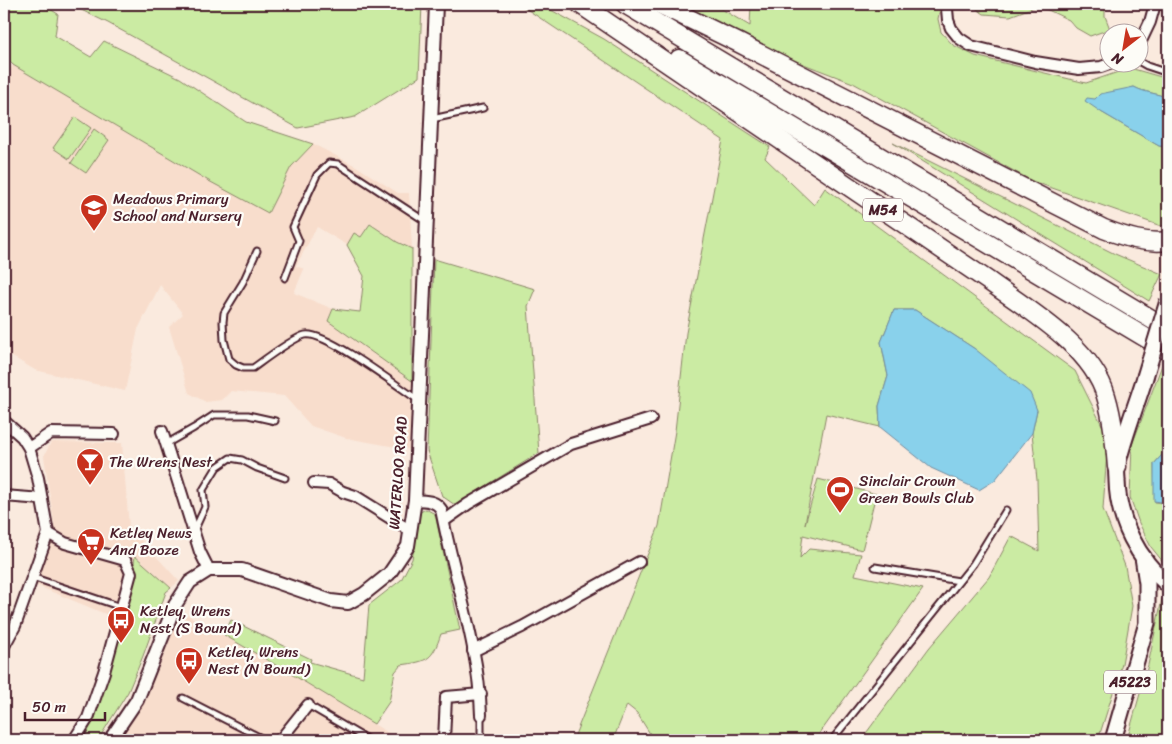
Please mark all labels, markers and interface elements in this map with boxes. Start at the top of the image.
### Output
north arrow [1100,22,1150,72]
text: N [1107,45,1129,72]
place label: Meadows Primary School and Nursery [113,186,242,229]
school or university icon: Meadows Primary School and Nursery [79,193,109,232]
road number: M54 [863,198,903,222]
street label: WATERLOO ROAD [381,416,415,530]
bar icon: The Wrens Nest [75,447,105,486]
place label: The Wrens Nest [109,449,213,475]
place label: Sinclair Crown Green Bowls Club [859,468,974,511]
sports icon: Sinclair Crown Green Bowls Club [825,475,855,514]
place label: Ketley News And Booze [109,520,192,563]
supermarket icon: Ketley News And Booze [76,527,106,566]
place label: Ketley, Wrens Nest (S Bound) [140,598,241,641]
bus stop icon: Ketley, Wrens Nest (S Bound) [106,605,136,644]
place label: Ketley, Wrens Nest (N Bound) [208,639,310,682]
bus stop icon: Ketley, Wrens Nest (N Bound) [174,646,204,685]
road number: A5223 [1104,670,1156,694]
scale bar [25,689,105,721]
text: 50 m [32,694,67,720]

